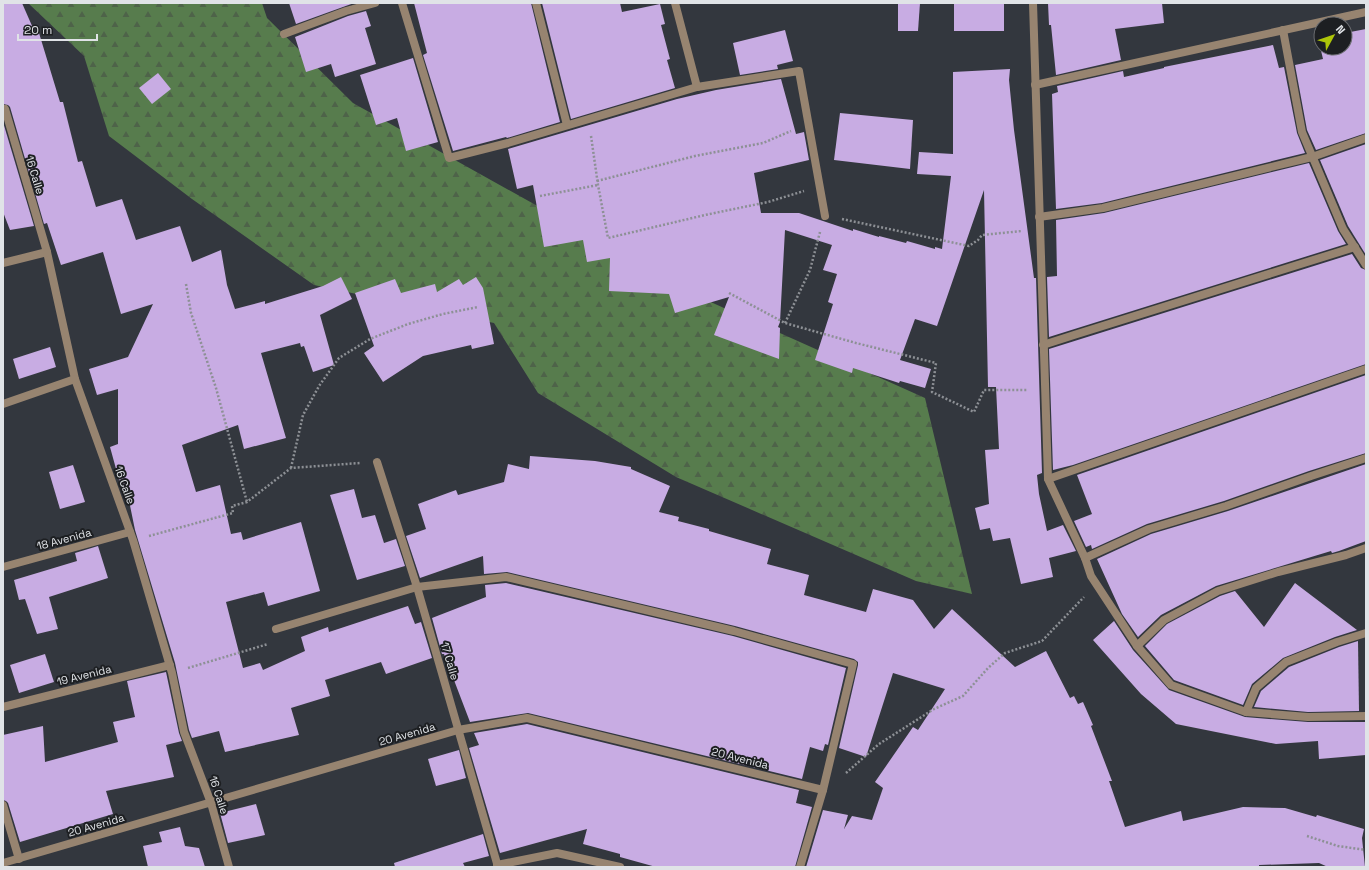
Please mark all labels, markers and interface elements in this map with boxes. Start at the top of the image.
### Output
scale bar [18,16,97,42]
north arrow [1313,16,1353,56]
text: 20 m [24,22,52,38]
text: N [1333,22,1348,37]
street label: 16 Calle [23,154,47,196]
street label: 16 Calle [112,464,138,506]
street label: 18 Avenida [35,525,93,553]
street label: 17 Calle [438,640,462,682]
street label: 19 Avenida [55,661,113,689]
street label: 20 Avenida [377,719,438,749]
street label: 20 Avenida [710,744,771,772]
street label: 16 Calle [206,774,232,816]
street label: 20 Avenida [66,810,127,840]

